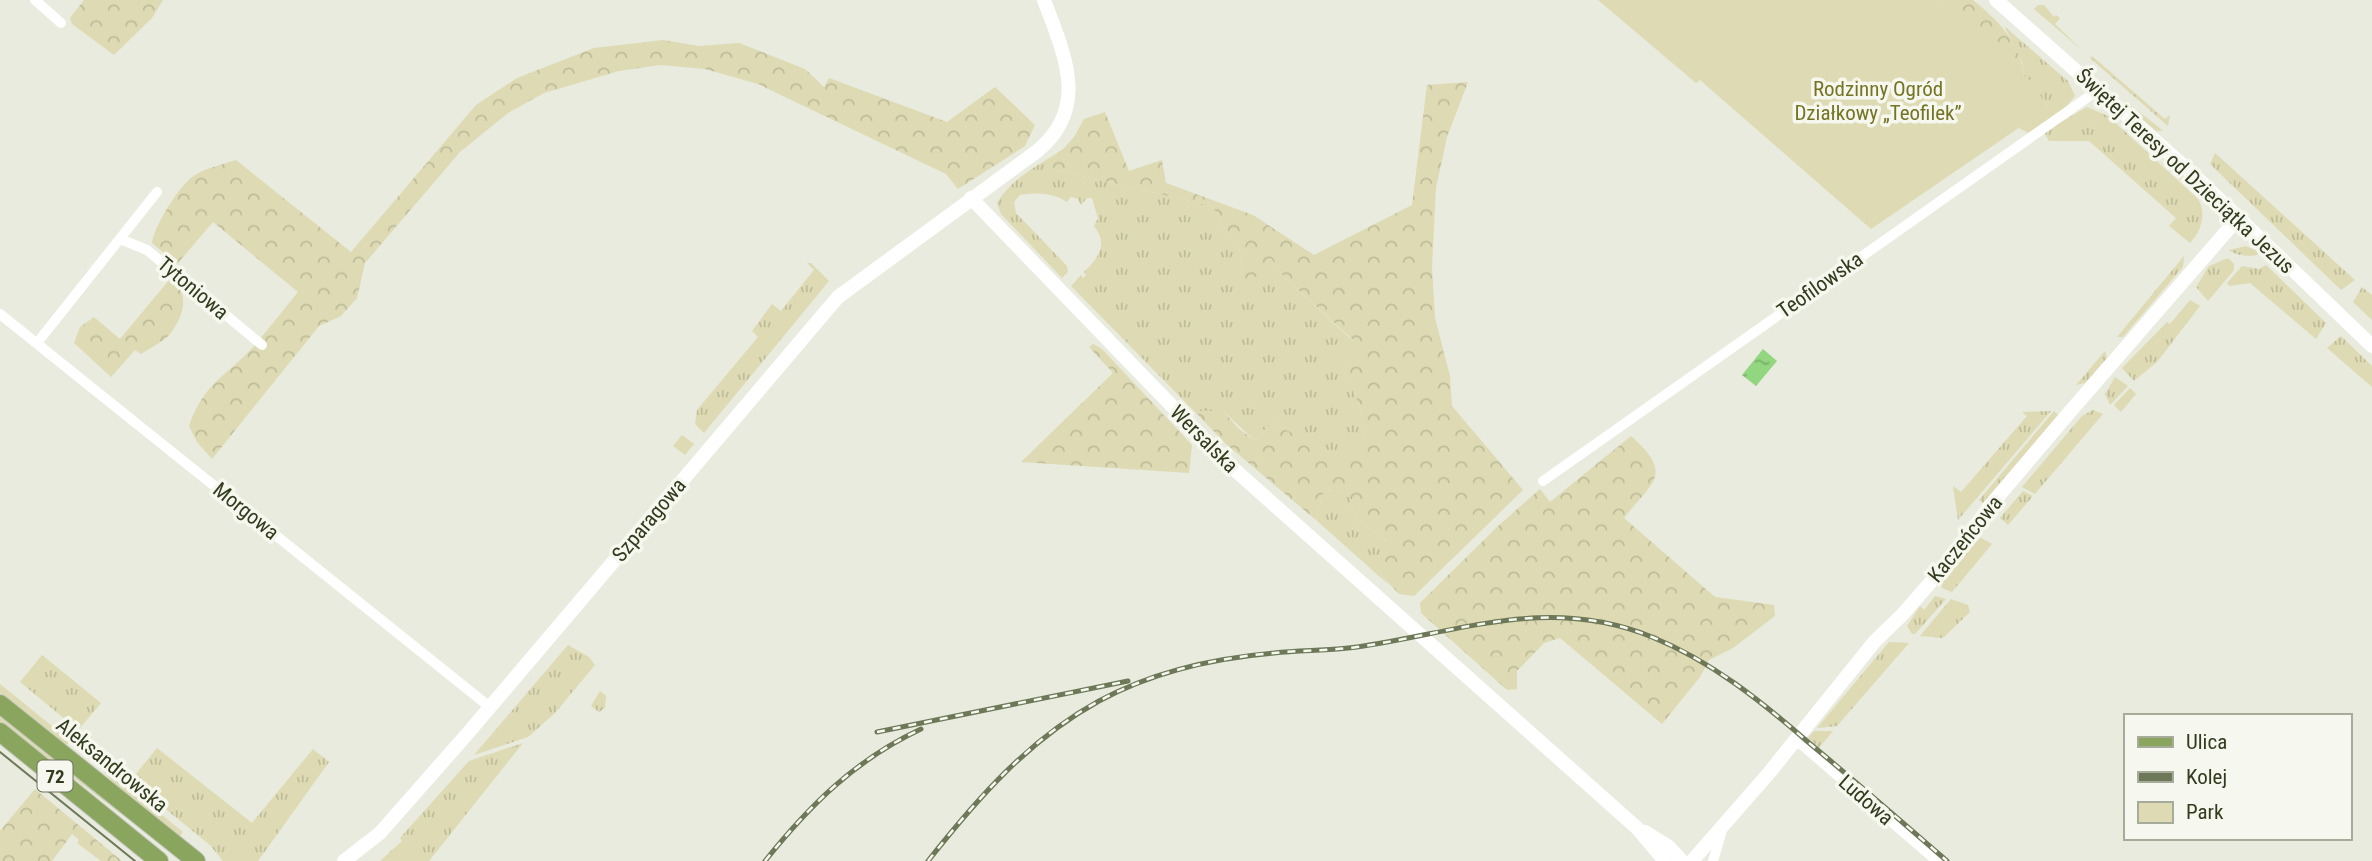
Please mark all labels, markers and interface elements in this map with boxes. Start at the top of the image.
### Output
street label: Świętej Teresy od Dzieciątka Jezus [2071,64,2299,278]
park label: Rodzinny Ogród Działkowy „Teofilek” [1794,77,1962,125]
street label: Teofilowska [1773,247,1867,323]
street label: Tytoniowa [153,252,233,324]
street label: Wersalska [1165,400,1243,478]
street label: Szparagowa [607,474,691,566]
street label: Morgowa [208,477,284,545]
street label: Kaczeńcowa [1923,491,2007,587]
street label: Aleksandrowska [52,713,172,817]
legend [2124,714,2351,840]
text: Ulica [2186,730,2227,754]
road number: 72 [38,761,72,792]
text: Kolej [2186,765,2227,789]
street label: Ludowa [1834,770,1898,830]
text: Park [2186,800,2224,824]

